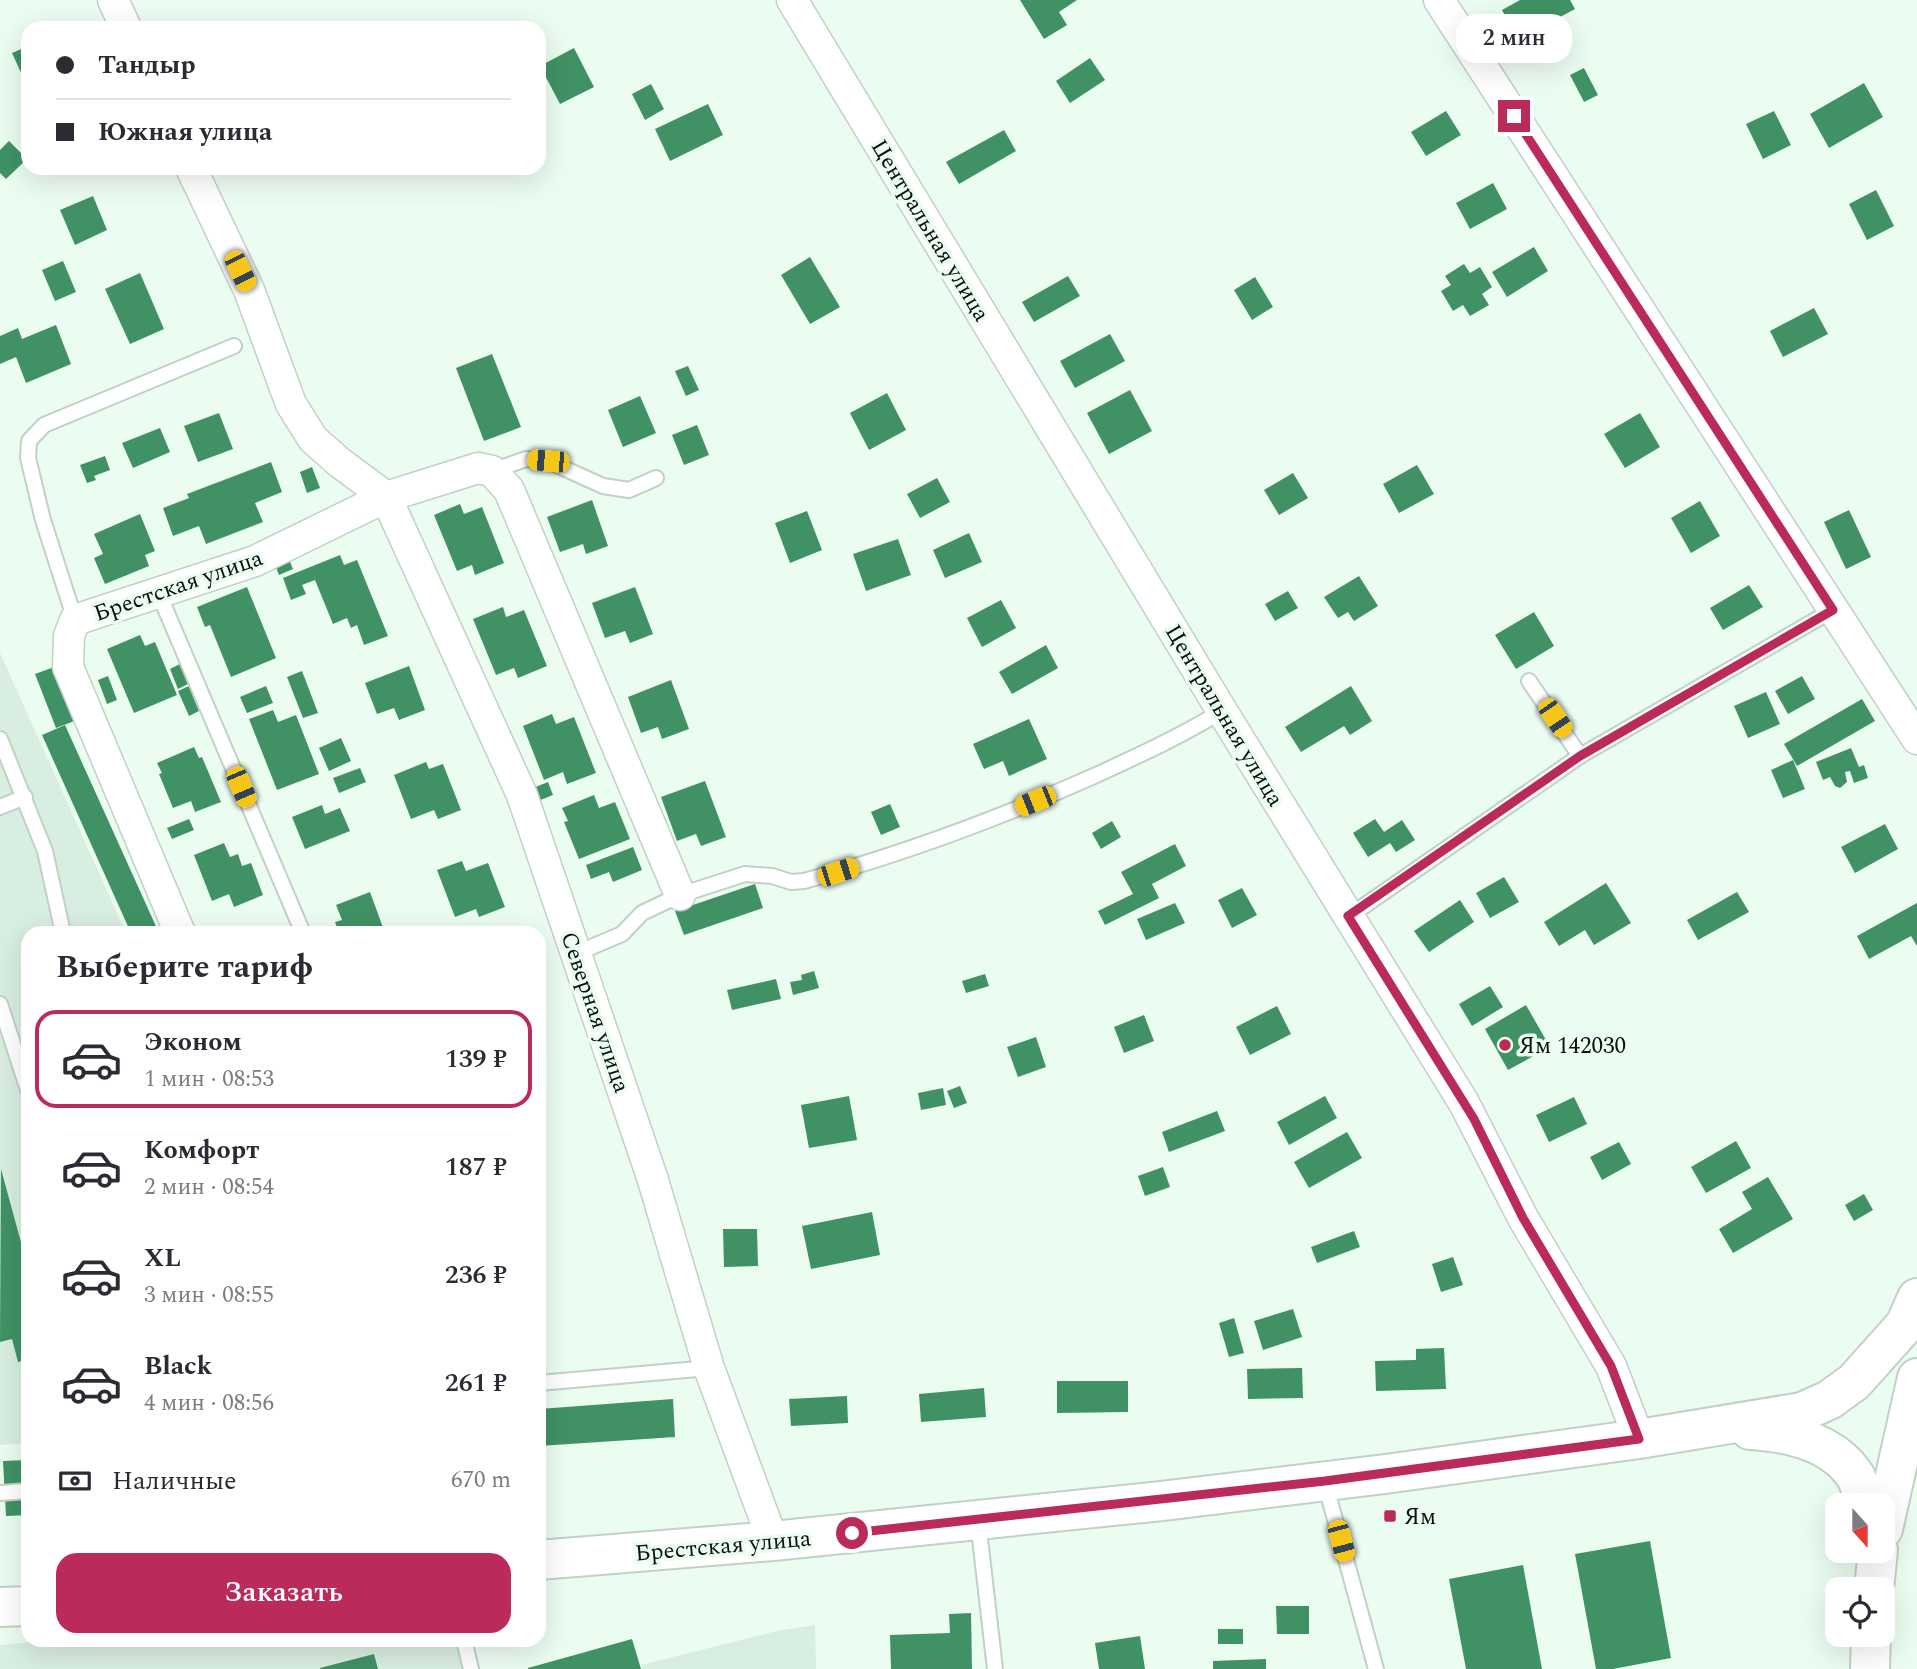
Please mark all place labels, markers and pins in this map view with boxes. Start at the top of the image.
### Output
place label: Ям 142030 [1519,1029,1626,1064]
marker: Ям 142030 [1497,1037,1513,1053]
place label: Ям [1404,1500,1436,1535]
marker: Ям [1382,1508,1398,1524]

